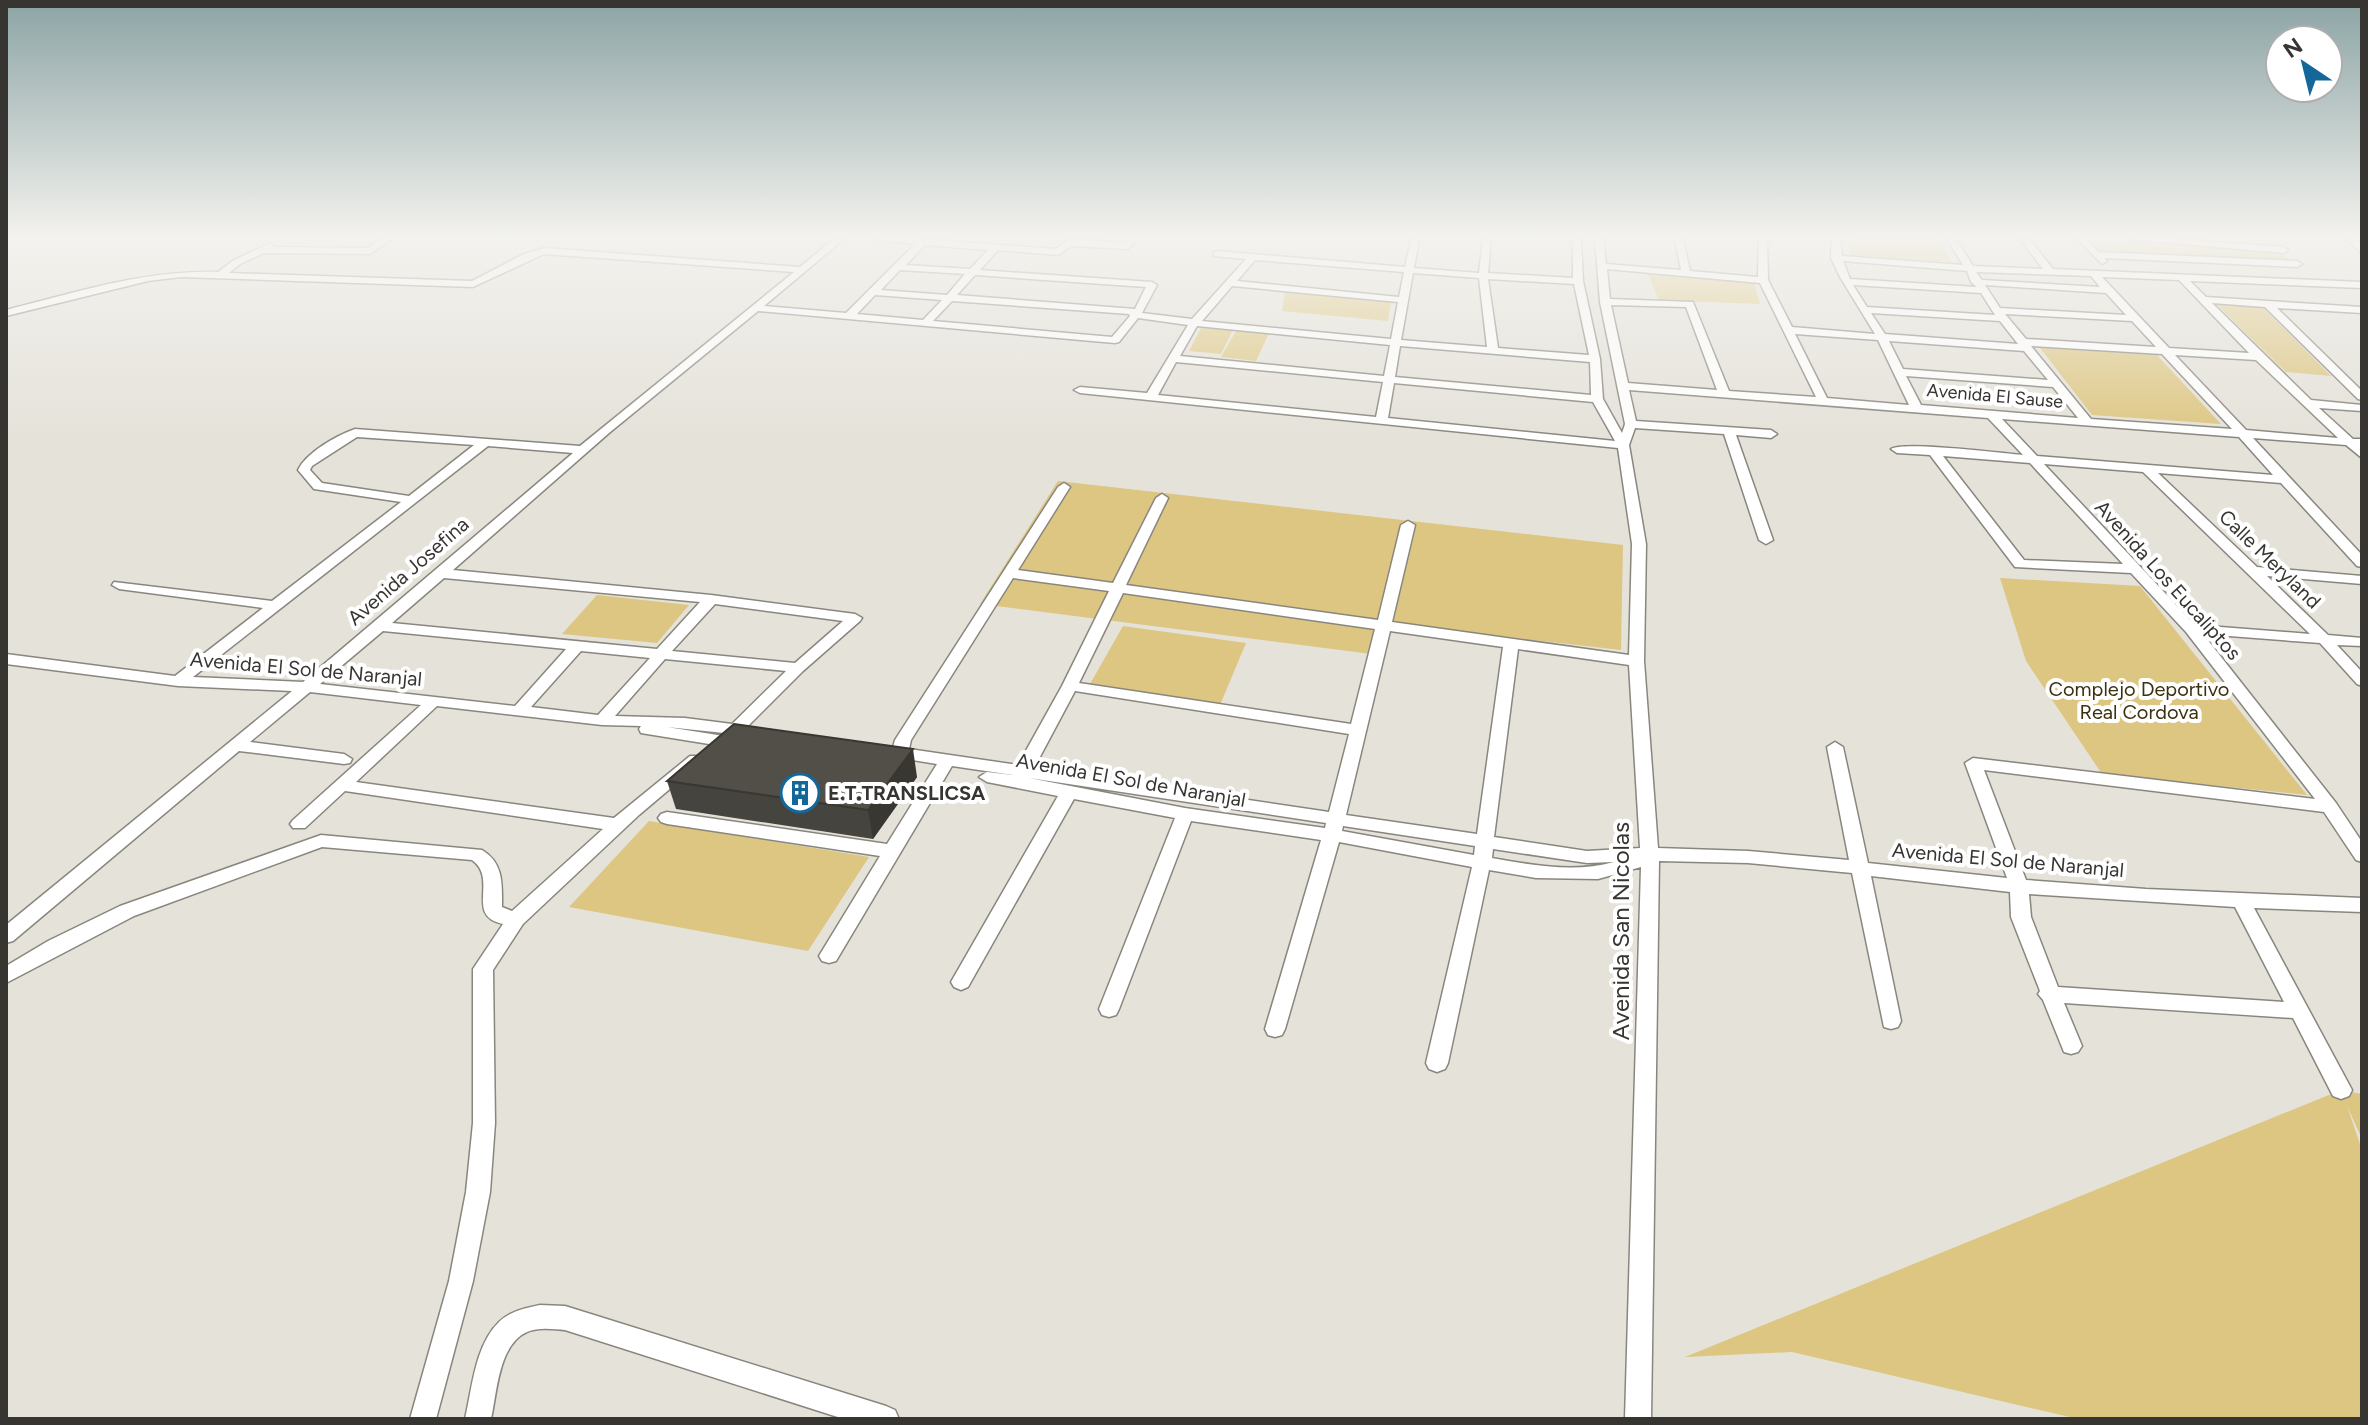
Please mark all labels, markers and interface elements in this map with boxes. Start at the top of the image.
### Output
north arrow [2264,24,2344,104]
text: N [2278,32,2308,64]
street label: Avenida El Sause [1926,379,2064,413]
street label: Avenida Los Eucaliptos [2090,495,2246,665]
street label: Calle Meryland [2214,505,2326,613]
street label: Avenida Josefina [343,512,473,630]
street label: Avenida El Sol de Naranjal [189,647,423,691]
park label: Complejo Deportivo Real Cordova [2049,677,2229,724]
street label: Avenida El Sol de Naranjal [1014,748,1248,812]
building icon: E.T.TRANSLICSA [779,772,821,814]
place label: E.T.TRANSLICSA [828,781,986,805]
street label: Avenida San Nicolas [1606,822,1635,1040]
street label: Avenida El Sol de Naranjal [1891,838,2125,882]

